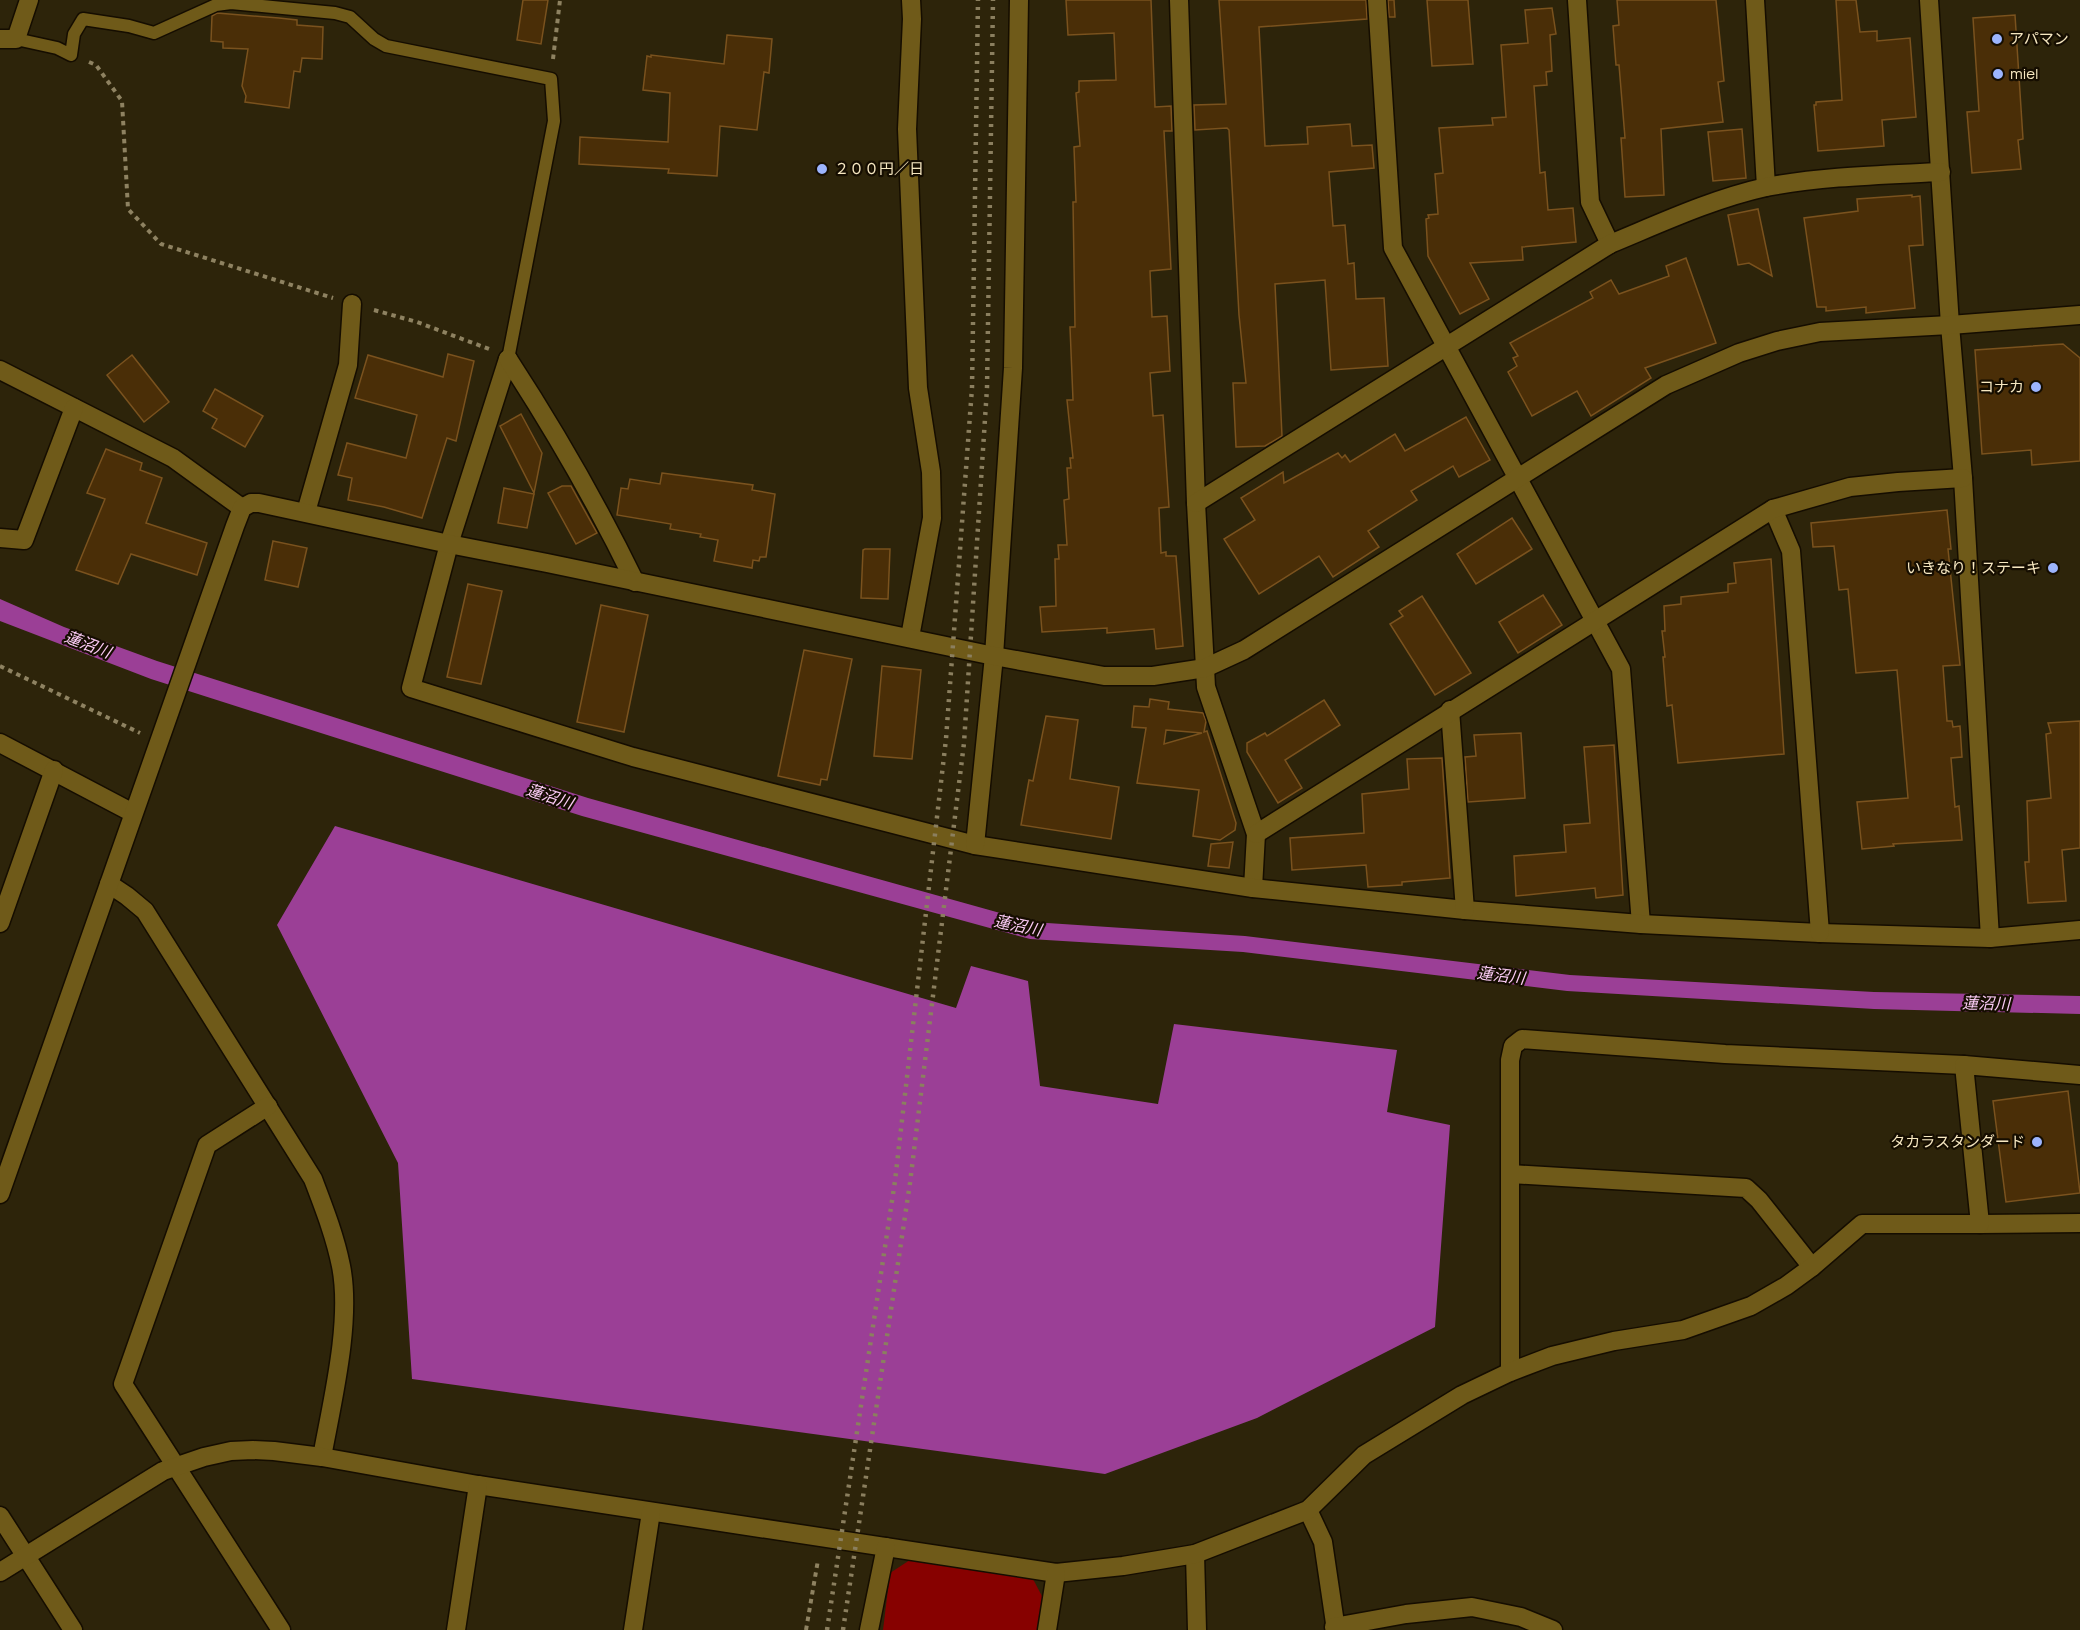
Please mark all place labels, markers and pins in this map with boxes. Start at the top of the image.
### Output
place label: アパマン [2009,28,2069,49]
marker: アパマン [1990,32,2004,46]
place label: miel [2010,63,2039,84]
marker: miel [1991,67,2005,81]
place label: ２００円／日 [834,158,924,179]
marker: ２００円／日 [815,162,829,176]
place label: コナカ [1979,376,2024,397]
marker: コナカ [2029,380,2043,394]
place label: いきなり！ステーキ [1906,557,2041,578]
marker: いきなり！ステーキ [2046,561,2060,575]
place label: タカラスタンダード [1890,1131,2025,1152]
marker: タカラスタンダード [2030,1135,2044,1149]

